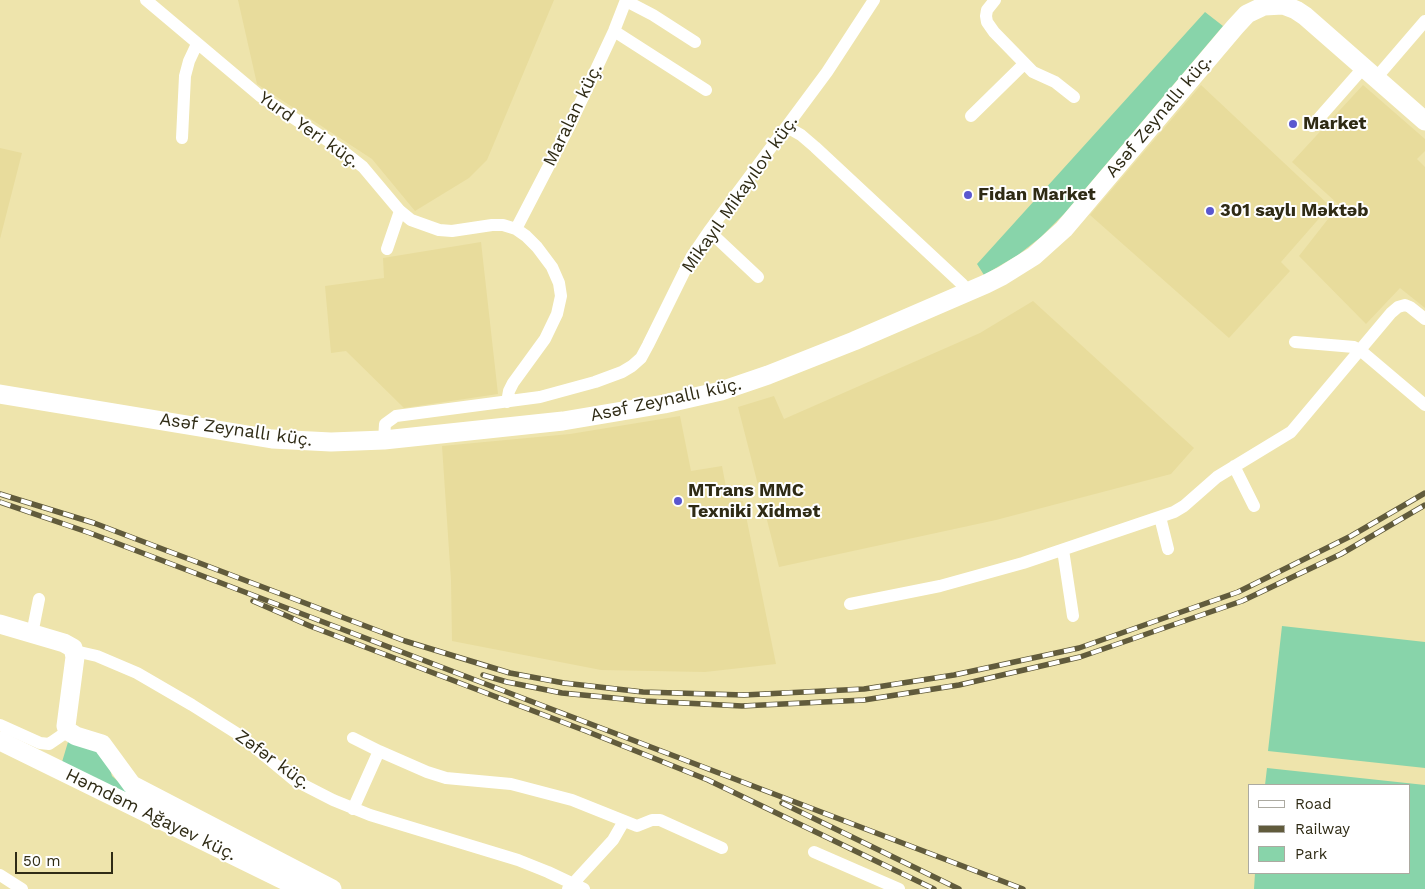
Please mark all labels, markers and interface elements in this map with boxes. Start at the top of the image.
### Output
street label: Asəf Zeynallı küç. [1101,50,1217,182]
street label: Maralan küç. [539,60,607,170]
street label: Yurd Yeri küç. [254,87,364,173]
street label: Mikayıl Mikayılov küç. [677,111,803,277]
place label: Market [1303,113,1366,135]
marker: Market [1287,118,1299,130]
place label: Fidan Market [978,184,1096,206]
marker: Fidan Market [962,189,974,201]
place label: 301 saylı Məktəb [1220,200,1369,222]
marker: 301 saylı Məktəb [1204,205,1216,217]
street label: Asəf Zeynallı küç. [588,373,744,427]
street label: Asəf Zeynallı küç. [158,409,314,451]
place label: MTrans MMC Texniki Xidmət [688,480,820,522]
marker: MTrans MMC Texniki Xidmət [672,495,684,507]
street label: Zəfər küç. [231,725,315,795]
street label: Həmdəm Ağayev küç. [62,764,240,866]
legend [1248,784,1410,874]
text: Road [1295,795,1332,813]
text: Railway [1295,820,1350,838]
scale bar [18,842,115,874]
text: Park [1295,845,1327,863]
text: 50 m [23,852,60,870]

